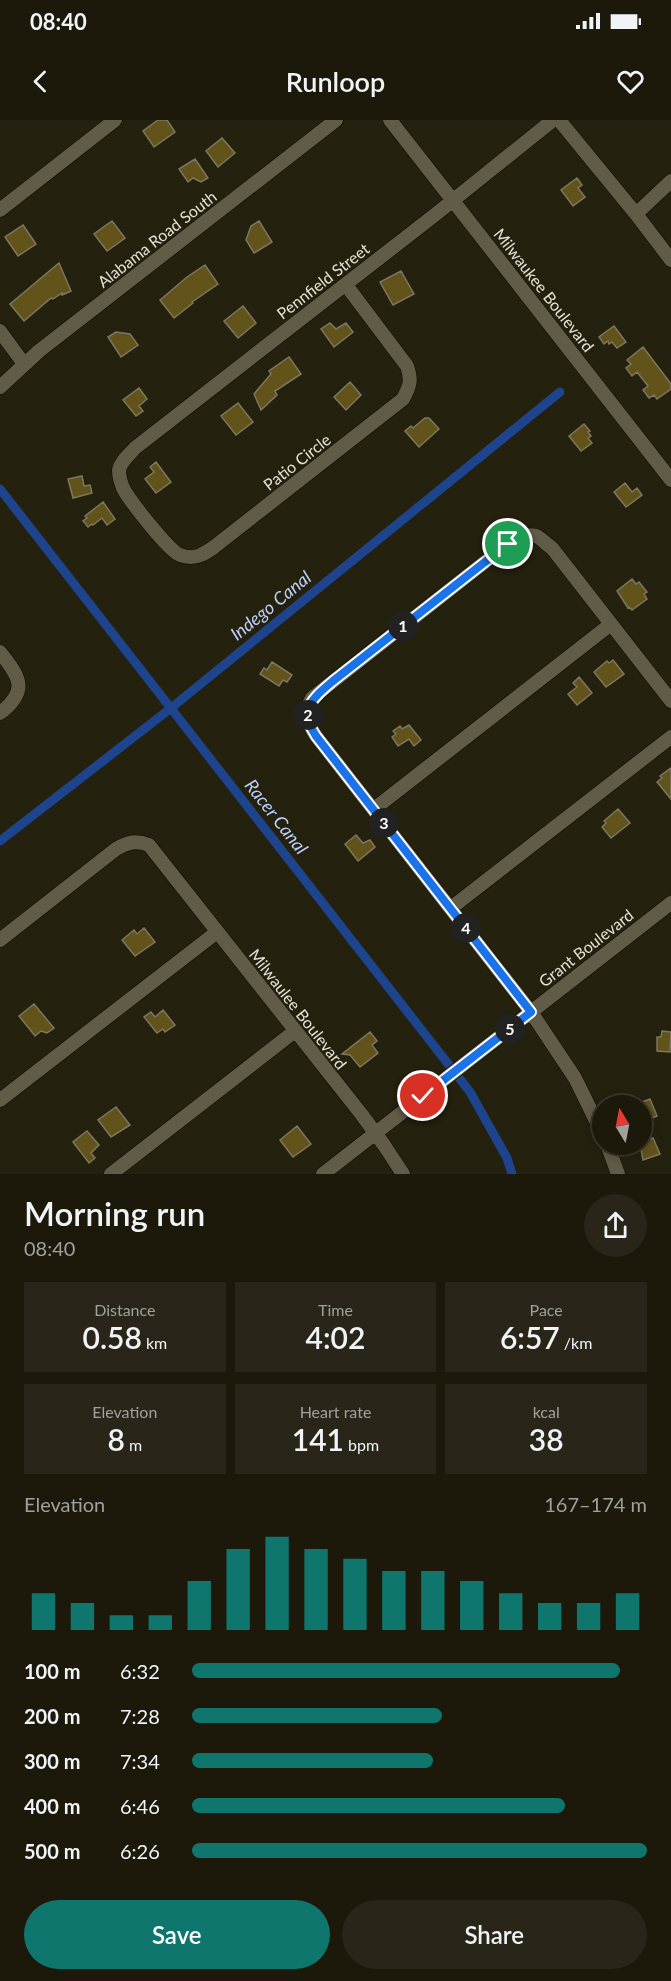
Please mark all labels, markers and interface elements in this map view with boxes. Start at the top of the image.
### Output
text: 08:40 [30,8,87,35]
icon: back [24,65,57,98]
text: Runloop [286,65,385,98]
icon: heart [614,65,647,98]
street label: Alabama Road South [94,186,220,291]
street label: Milwaukee Boulevard [490,224,598,355]
street label: Pennfield Street [273,239,373,323]
street label: Patio Circle [259,429,334,494]
pin [482,518,533,569]
icon: arrive [491,527,524,560]
water label: Indego Canal [226,566,315,644]
pin: 1 [388,611,418,641]
text: 1 [398,616,408,635]
pin: 2 [293,700,323,730]
text: 2 [303,705,313,724]
water label: Racer Canal [241,775,313,858]
pin: 3 [369,808,399,838]
text: 3 [379,813,389,832]
street label: Grant Boulevard [535,905,637,990]
pin: 4 [451,913,481,943]
text: 4 [461,918,471,937]
street label: Milwaulee Boulevard [246,945,351,1073]
pin: 5 [495,1014,525,1044]
text: 5 [505,1019,515,1038]
pin [397,1070,448,1121]
icon: check [406,1079,439,1112]
north arrow [592,1095,652,1155]
map controls [592,1095,652,1155]
text: Morning run [24,1193,205,1233]
button: share [584,1194,647,1257]
text: 08:40 [24,1236,75,1260]
text: Distance [94,1300,156,1319]
text: Time [318,1300,353,1319]
text: Pace [530,1300,563,1319]
text: 0.58 [82,1319,142,1355]
text: 4:02 [306,1319,365,1355]
text: 6:57 [500,1319,560,1355]
text: km [142,1333,167,1352]
text: /km [560,1333,592,1352]
text: Elevation [92,1402,157,1421]
text: Heart rate [300,1402,371,1421]
text: kcal [533,1402,560,1421]
text: 8 [107,1421,125,1457]
text: 141 [292,1421,344,1457]
text: 38 [529,1421,564,1457]
text: m [125,1435,142,1454]
text: bpm [344,1435,379,1454]
text: Elevation [24,1492,105,1516]
text: 167–174 m [544,1492,647,1516]
text: 100 m [24,1659,80,1683]
text: 6:32 [120,1659,160,1683]
text: 200 m [24,1704,80,1728]
text: 7:28 [120,1704,160,1728]
text: 300 m [24,1749,80,1773]
text: 7:34 [120,1749,160,1773]
text: 400 m [24,1794,80,1818]
text: 6:46 [120,1794,160,1818]
text: 500 m [24,1839,80,1863]
text: 6:26 [120,1839,160,1863]
button: Save [24,1900,330,1969]
button: Share [342,1900,647,1969]

